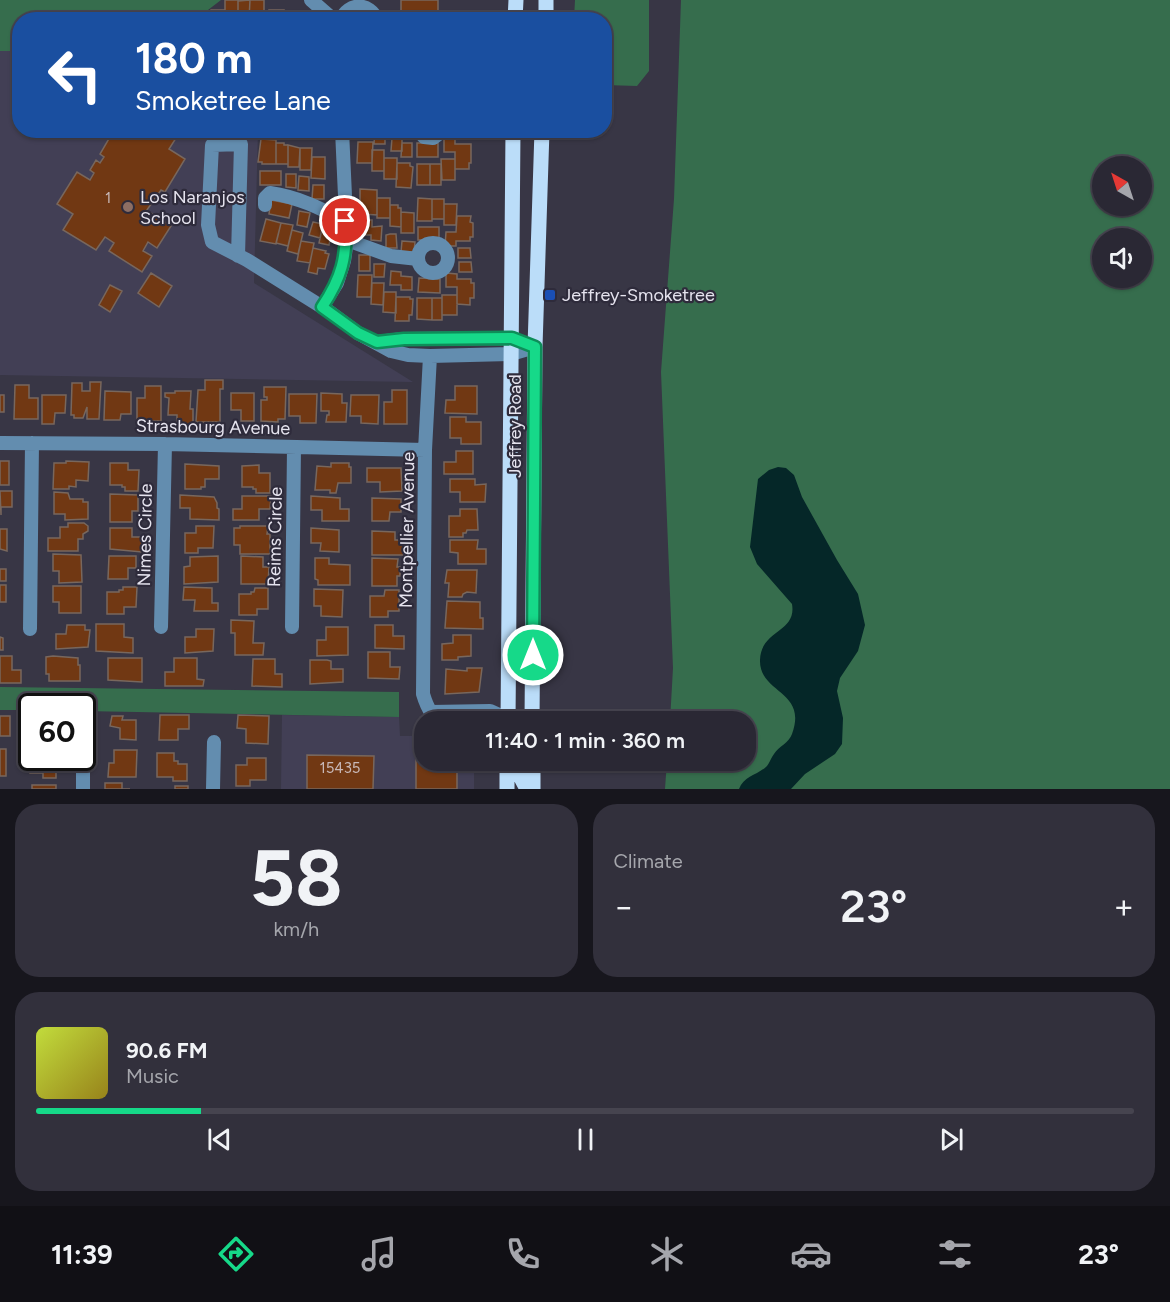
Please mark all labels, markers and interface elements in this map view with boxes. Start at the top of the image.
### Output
text: 180 m [135,33,252,84]
icon: left [36,36,114,114]
text: Smoketree Lane [135,84,331,117]
north arrow [1092,156,1152,216]
map controls [1092,156,1152,288]
place label: Los Naranjos School [140,186,245,229]
house number: 1 [105,189,111,207]
pin [319,195,370,246]
marker: Los Naranjos School [121,200,135,214]
icon: arrive [328,204,361,237]
button: sound [1092,228,1152,288]
place label: Jeffrey-Smoketree [562,284,715,306]
marker: Jeffrey-Smoketree [543,288,557,302]
street label: Jeffrey Road [504,374,526,478]
street label: Strasbourg Avenue [136,415,291,439]
street label: Montpellier Avenue [395,451,419,608]
street label: Nimes Circle [133,483,157,587]
street label: Reims Circle [263,487,287,587]
position arrow [501,623,565,687]
speed limit sign: 60 [18,693,96,771]
text: 11:40 · 1 min · 360 m [485,727,685,754]
house number: 15435 [320,759,360,777]
text: 58 [250,831,343,925]
text: Climate [614,849,683,873]
text: 23° [840,879,907,933]
text: − [614,887,634,926]
text: + [1113,887,1134,926]
text: km/h [273,917,319,941]
text: 90.6 FM [126,1037,208,1064]
text: Music [126,1064,179,1088]
icon: previous [203,1123,236,1156]
icon: pause [569,1123,602,1156]
icon: next [935,1123,968,1156]
icon: directions [215,1233,257,1275]
icon: music [358,1233,400,1275]
icon: phone [502,1233,544,1275]
icon: climate [646,1233,688,1275]
icon: car [790,1233,832,1275]
icon: filters [934,1233,976,1275]
text: 11:39 [51,1238,113,1271]
text: 23° [1078,1238,1119,1271]

